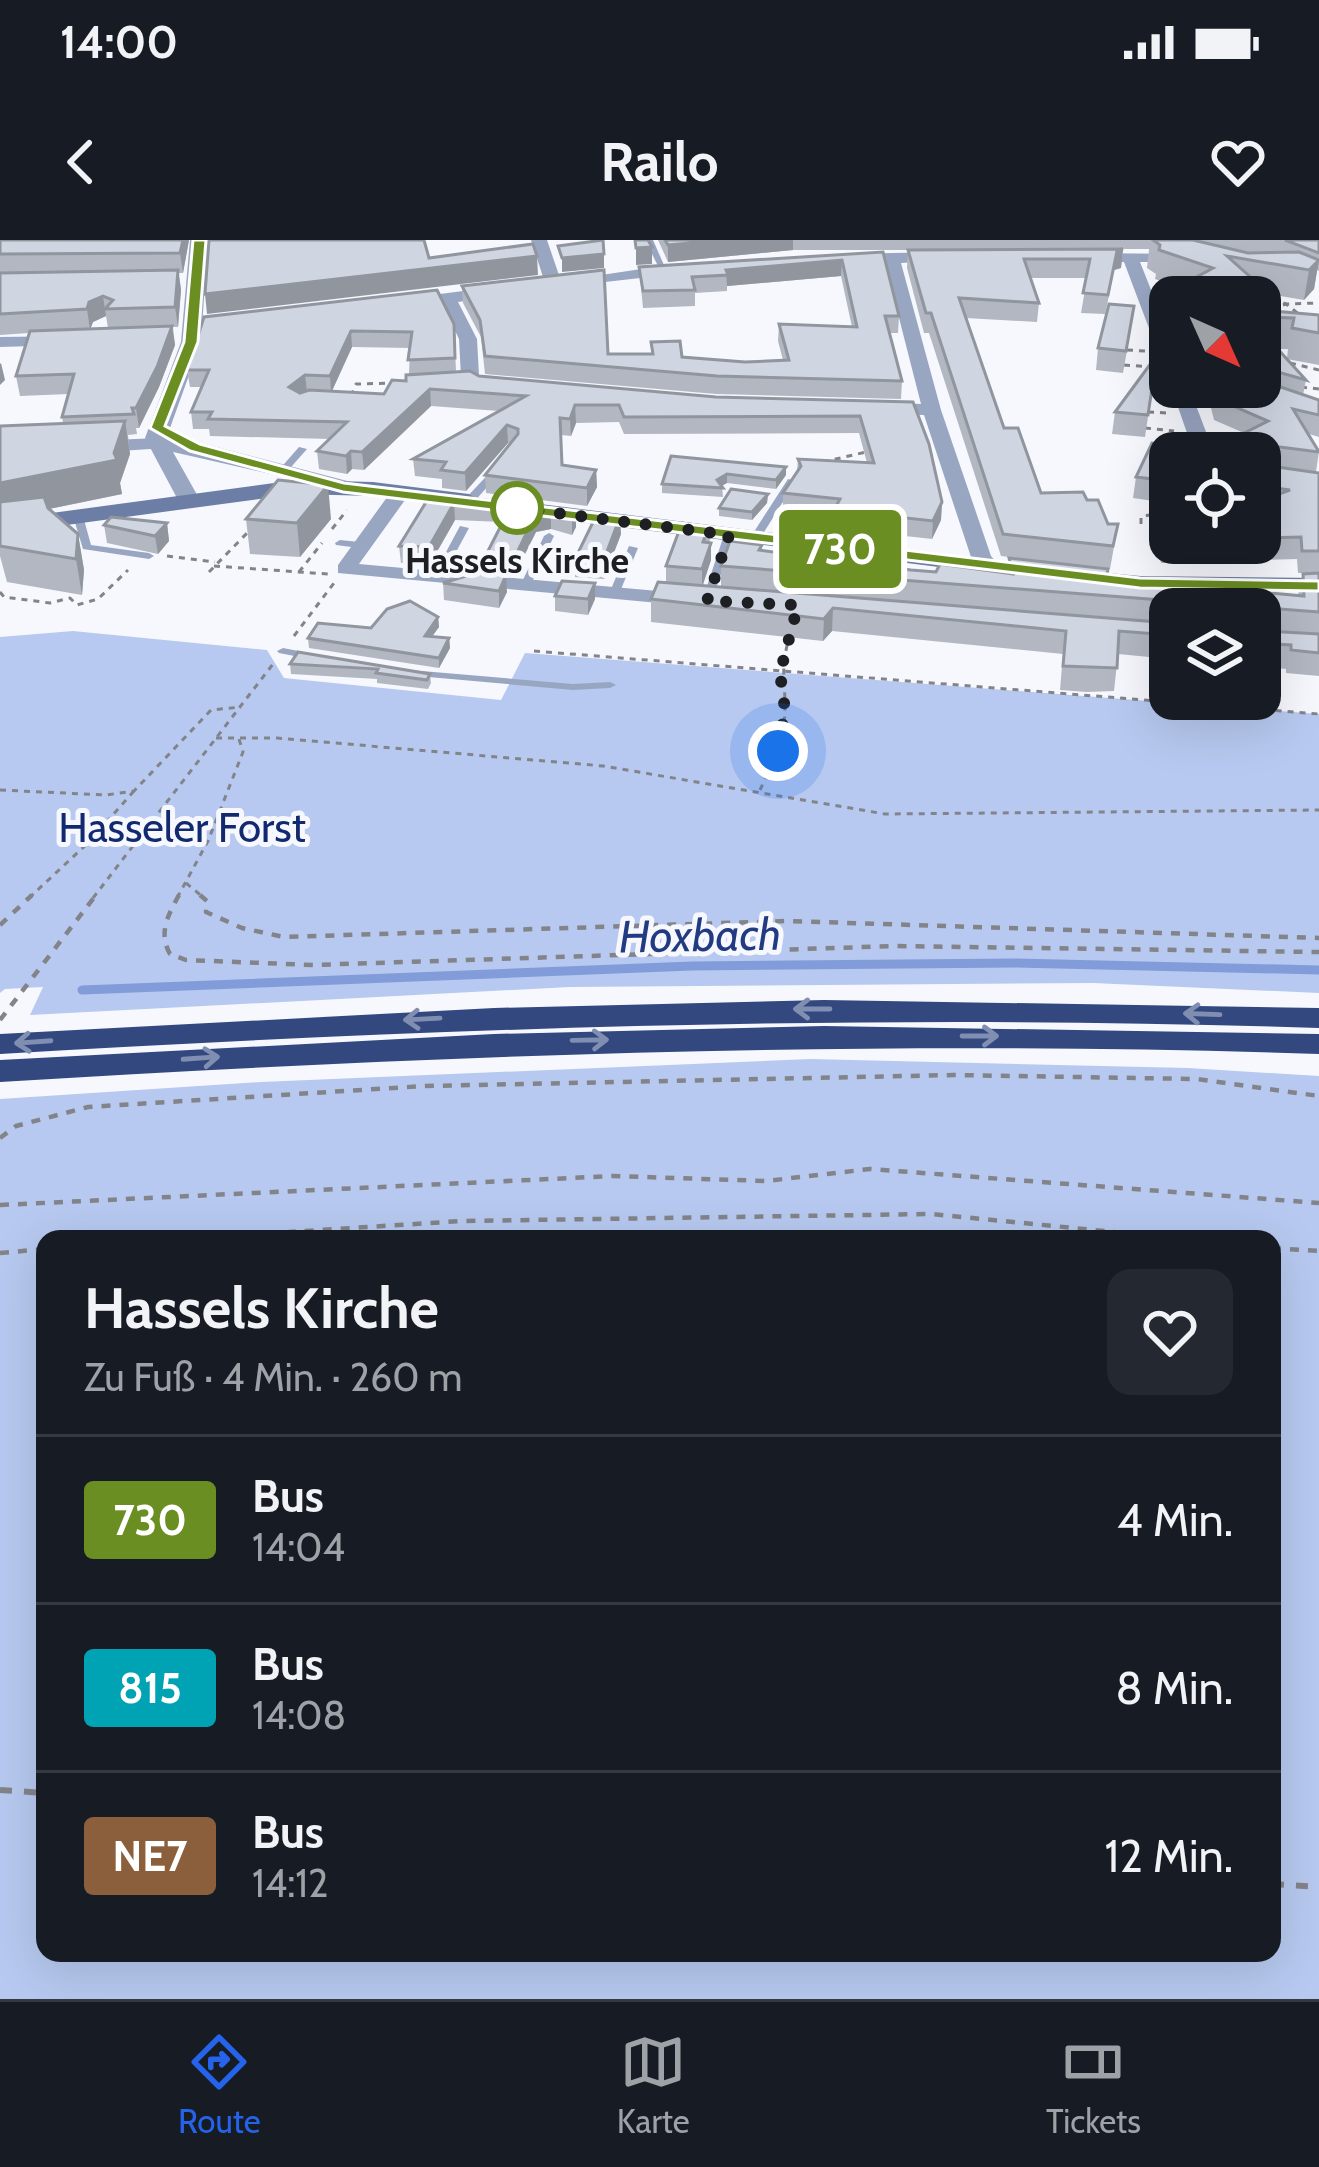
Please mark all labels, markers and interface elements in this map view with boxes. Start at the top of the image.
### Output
text: 14:00 [60,15,178,69]
icon: back [48,129,114,195]
text: Railo [600,129,719,195]
icon: heart [1205,129,1271,195]
north arrow [1149,276,1281,408]
map controls [1149,276,1281,720]
button: locate [1149,432,1281,564]
marker: Hassels Kirche [492,483,542,533]
line badge: 730 [771,510,909,588]
text: 730 [803,523,877,575]
place label: Hassels Kirche [405,538,629,582]
button: layers [1149,588,1281,720]
your location [748,721,808,781]
park label: Hasseler Forst [58,801,306,853]
water label: Hoxbach [619,907,781,963]
one-way arrow [793,998,832,1020]
one-way arrow [1183,1002,1222,1025]
one-way arrow [403,1008,442,1031]
one-way arrow [960,1025,999,1047]
one-way arrow [570,1028,609,1051]
one-way arrow [14,1030,53,1053]
one-way arrow [181,1046,220,1069]
button: heart [1107,1269,1233,1395]
text: Hassels Kirche [84,1273,439,1342]
text: Zu Fuß · 4 Min. · 260 m [84,1353,462,1401]
text: Bus [252,1469,324,1523]
text: 4 Min. [1117,1493,1233,1547]
text: 730 [113,1494,187,1546]
text: 14:04 [252,1523,345,1571]
text: Bus [252,1637,324,1691]
text: 8 Min. [1115,1661,1233,1715]
text: 815 [118,1662,182,1714]
text: 14:08 [252,1691,346,1739]
text: Bus [252,1805,324,1859]
text: 12 Min. [1104,1829,1233,1883]
text: NE7 [113,1830,187,1882]
text: 14:12 [252,1859,329,1907]
tab: Route [178,2029,261,2141]
tab: Karte [617,2029,690,2141]
tab: Tickets [1046,2029,1141,2141]

